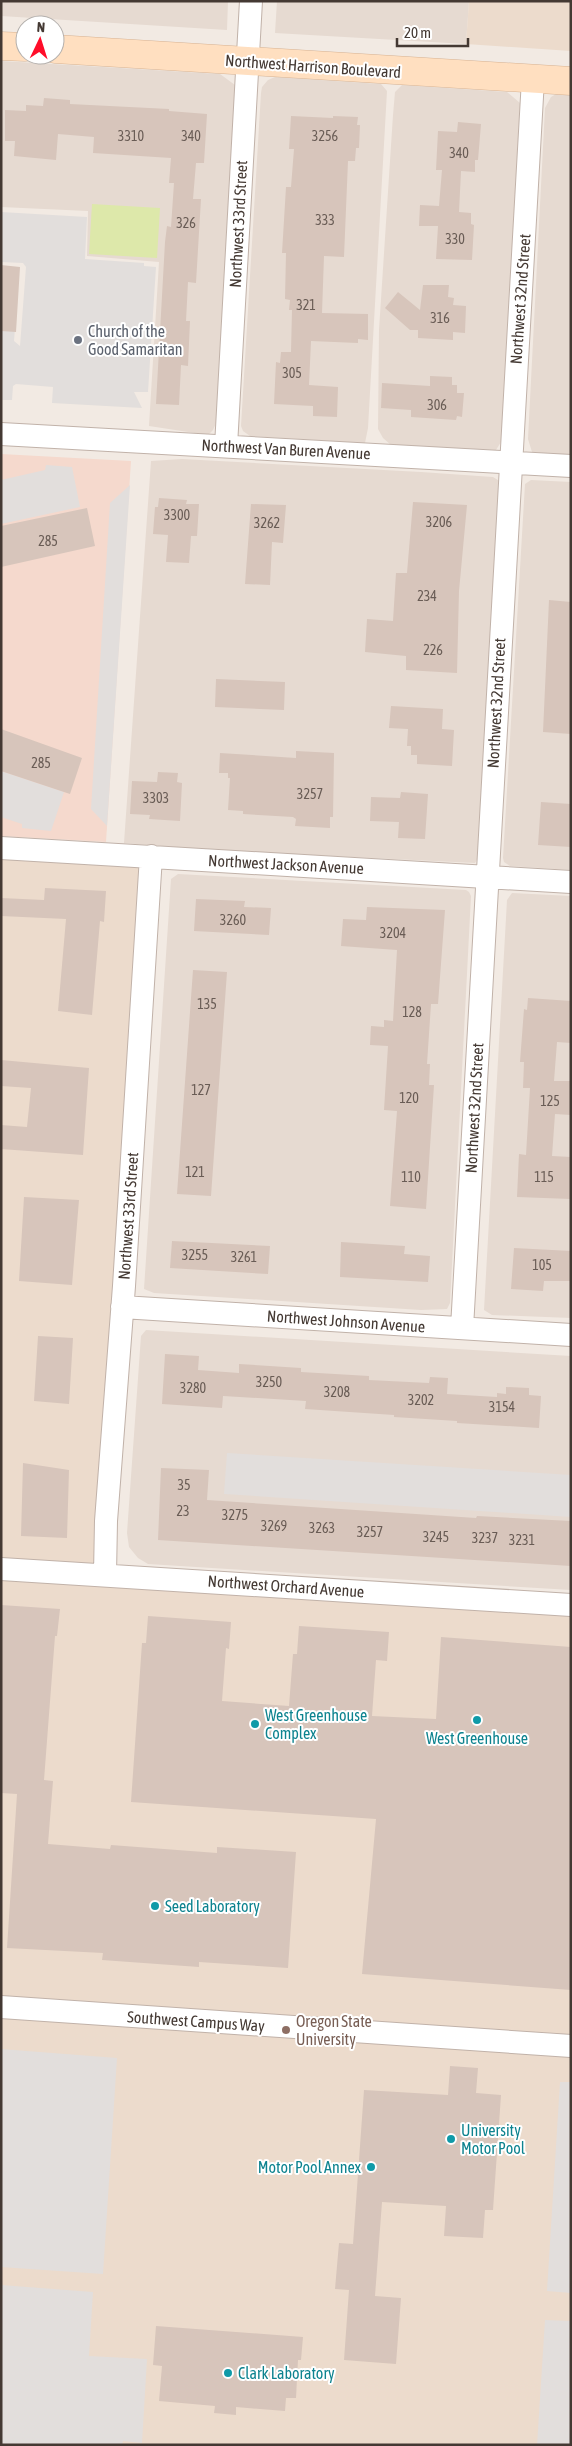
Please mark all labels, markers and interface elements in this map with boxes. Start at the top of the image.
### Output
north arrow [15,15,65,65]
scale bar [397,15,468,47]
text: N [36,19,46,35]
text: 20 m [404,24,431,41]
street label: Northwest Harrison Boulevard [225,51,401,81]
house number: 3310 [118,128,145,144]
house number: 340 [181,128,201,144]
house number: 3256 [312,128,339,144]
house number: 340 [449,145,469,161]
street label: Northwest 33rd Street [226,159,250,288]
house number: 333 [315,212,335,228]
house number: 326 [176,215,196,231]
house number: 330 [445,231,465,247]
street label: Northwest 32nd Street [506,233,534,365]
house number: 321 [296,297,316,313]
house number: 316 [430,310,450,326]
place label: Church of the Good Samaritan [88,322,183,358]
marker: Church of the Good Samaritan [72,334,84,346]
house number: 305 [282,365,302,381]
house number: 306 [427,397,447,413]
street label: Northwest Van Buren Avenue [201,436,371,462]
house number: 3300 [164,507,191,523]
house number: 3206 [426,514,453,530]
house number: 3262 [254,515,280,531]
house number: 285 [38,533,58,549]
house number: 234 [417,588,437,604]
street label: Northwest 32nd Street [484,637,508,769]
house number: 226 [423,642,443,658]
house number: 285 [31,755,51,771]
house number: 3257 [297,786,323,802]
house number: 3303 [143,790,169,806]
street label: Northwest Jackson Avenue [208,851,364,877]
house number: 3260 [220,912,247,928]
house number: 3204 [380,925,407,941]
house number: 135 [197,996,217,1012]
house number: 128 [402,1004,422,1020]
street label: Northwest 32nd Street [462,1042,486,1174]
house number: 127 [191,1082,211,1098]
house number: 120 [399,1090,419,1106]
house number: 125 [540,1093,560,1109]
street label: Northwest 33rd Street [115,1151,141,1280]
house number: 121 [185,1164,205,1180]
house number: 110 [401,1169,421,1185]
house number: 115 [534,1169,554,1185]
house number: 3255 [182,1247,208,1263]
house number: 3261 [231,1249,257,1265]
house number: 105 [532,1257,552,1273]
street label: Northwest Johnson Avenue [266,1306,426,1336]
house number: 3250 [256,1374,283,1390]
house number: 3280 [180,1380,207,1396]
house number: 3208 [324,1384,351,1400]
house number: 3202 [408,1392,434,1408]
house number: 3154 [489,1399,516,1415]
house number: 35 [177,1477,191,1493]
house number: 23 [176,1503,190,1519]
house number: 3275 [222,1507,248,1523]
house number: 3269 [261,1518,287,1534]
house number: 3263 [309,1520,335,1536]
house number: 3257 [357,1524,383,1540]
house number: 3245 [423,1529,449,1545]
house number: 3237 [472,1530,498,1546]
house number: 3231 [509,1532,535,1548]
street label: Northwest Orchard Avenue [207,1572,365,1600]
place label: West Greenhouse Complex [265,1706,367,1743]
marker: West Greenhouse [471,1714,483,1726]
marker: West Greenhouse Complex [249,1718,261,1730]
place label: West Greenhouse [426,1729,528,1747]
place label: Seed Laboratory [165,1897,260,1916]
marker: Seed Laboratory [149,1900,161,1912]
street label: Southwest Campus Way [127,2007,266,2036]
place label: Oregon State University [296,2012,372,2049]
marker: Oregon State University [280,2024,292,2036]
place label: University Motor Pool [461,2121,526,2157]
marker: University Motor Pool [445,2133,457,2145]
place label: Motor Pool Annex [258,2158,362,2176]
marker: Motor Pool Annex [365,2161,377,2173]
place label: Clark Laboratory [238,2364,335,2383]
marker: Clark Laboratory [222,2367,234,2379]

